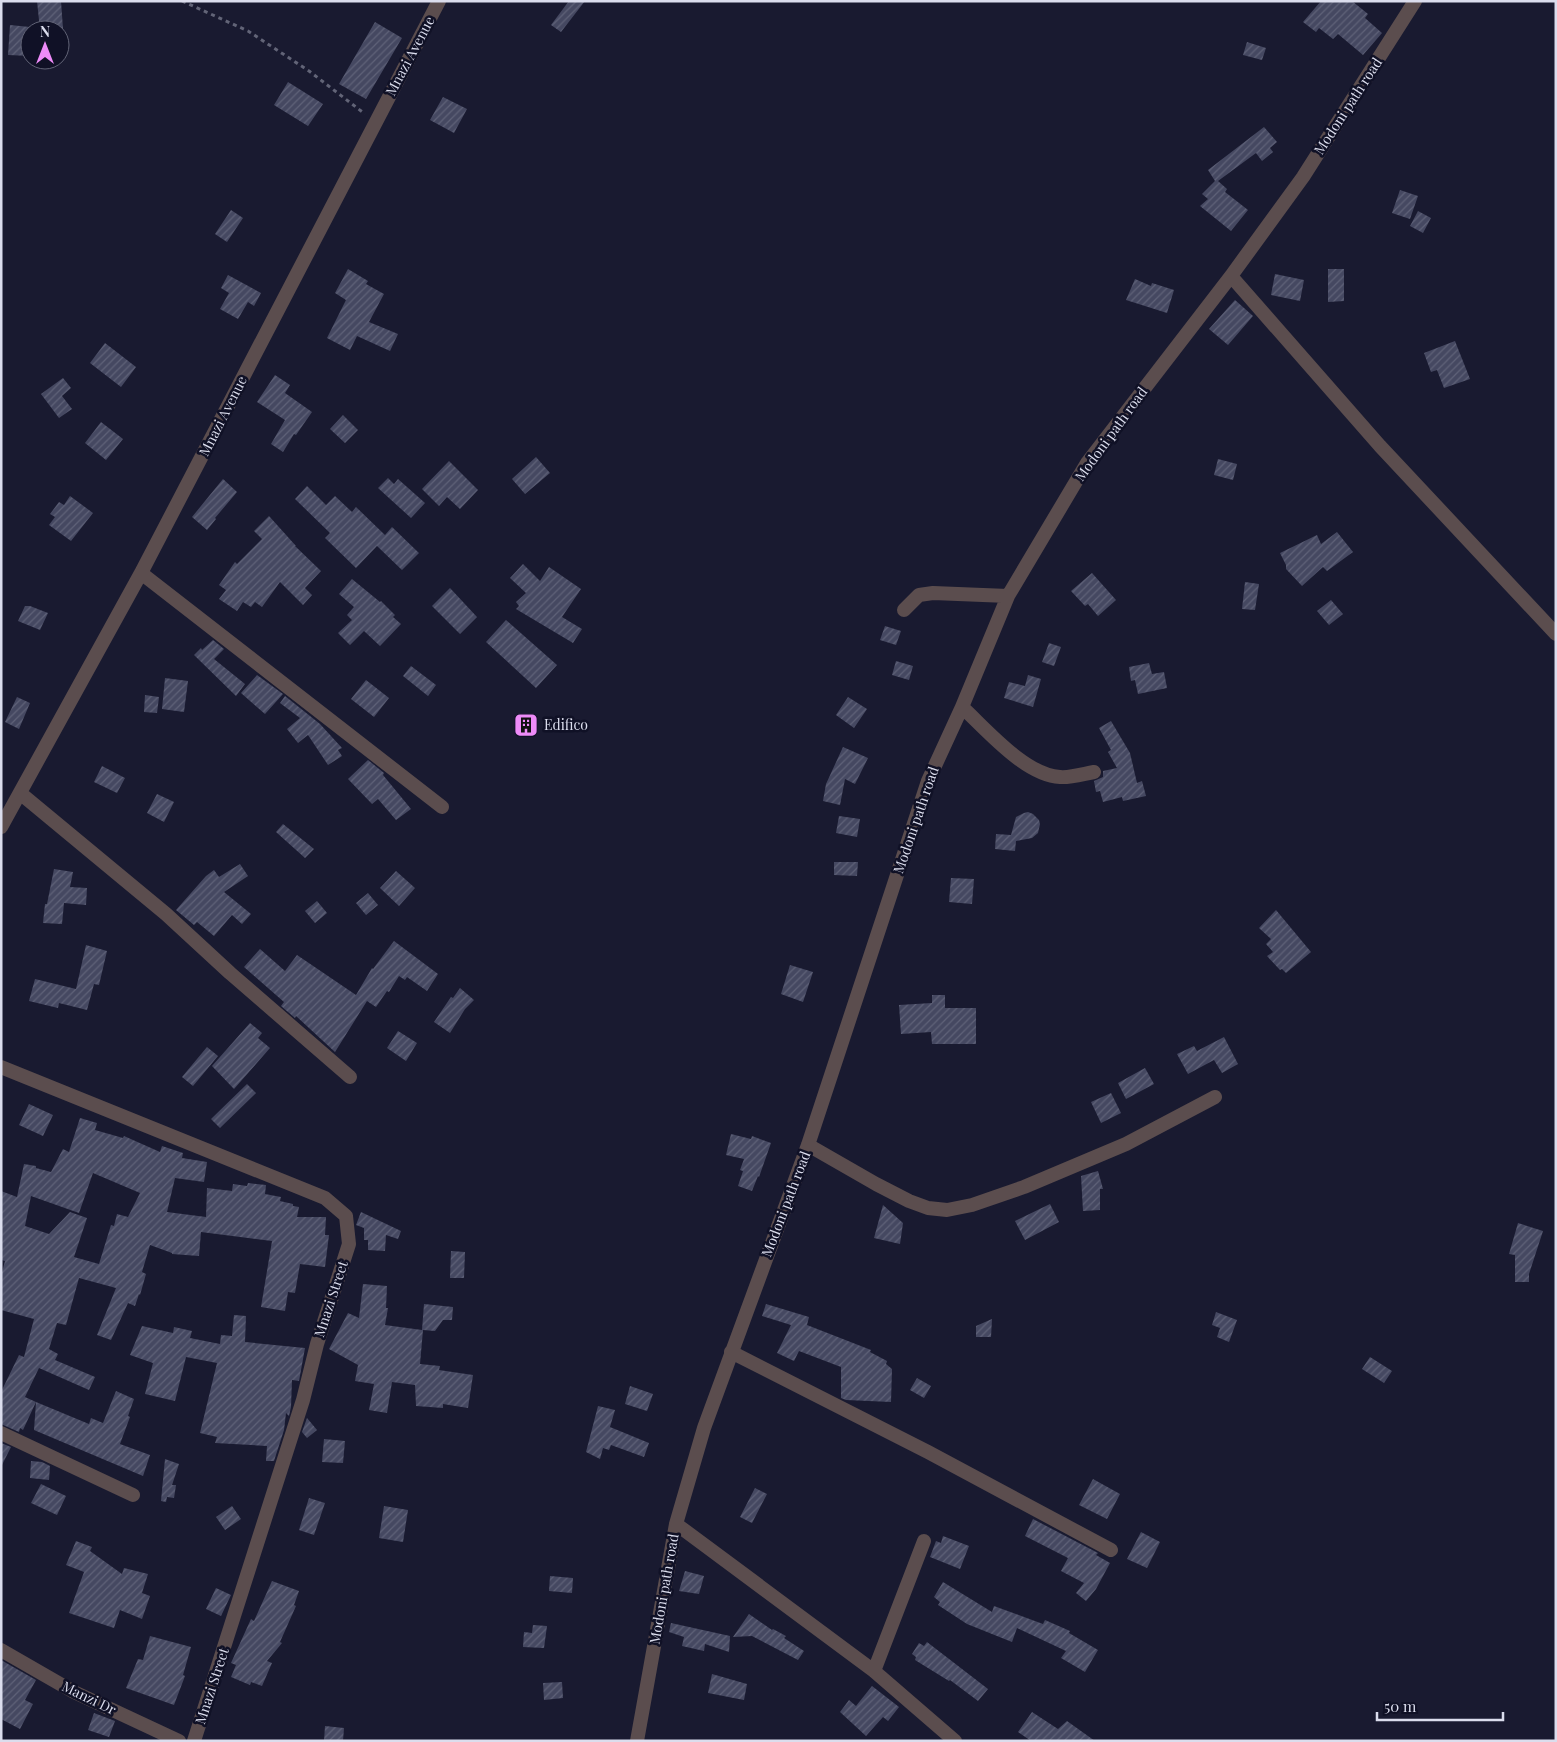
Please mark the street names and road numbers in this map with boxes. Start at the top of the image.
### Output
street label: Mnazi Avenue [381,13,438,99]
street label: Modoni path road [1309,54,1386,158]
street label: Mnazi Avenue [194,372,251,459]
street label: Modoni path road [1070,383,1151,485]
street label: Modoni path road [888,764,943,876]
street label: Modoni path road [757,1148,814,1259]
street label: Mnazi Street [309,1257,352,1340]
street label: Modoni path road [644,1532,683,1646]
street label: Mnazi Street [190,1644,233,1727]
street label: Manzi Dr [59,1676,120,1719]

